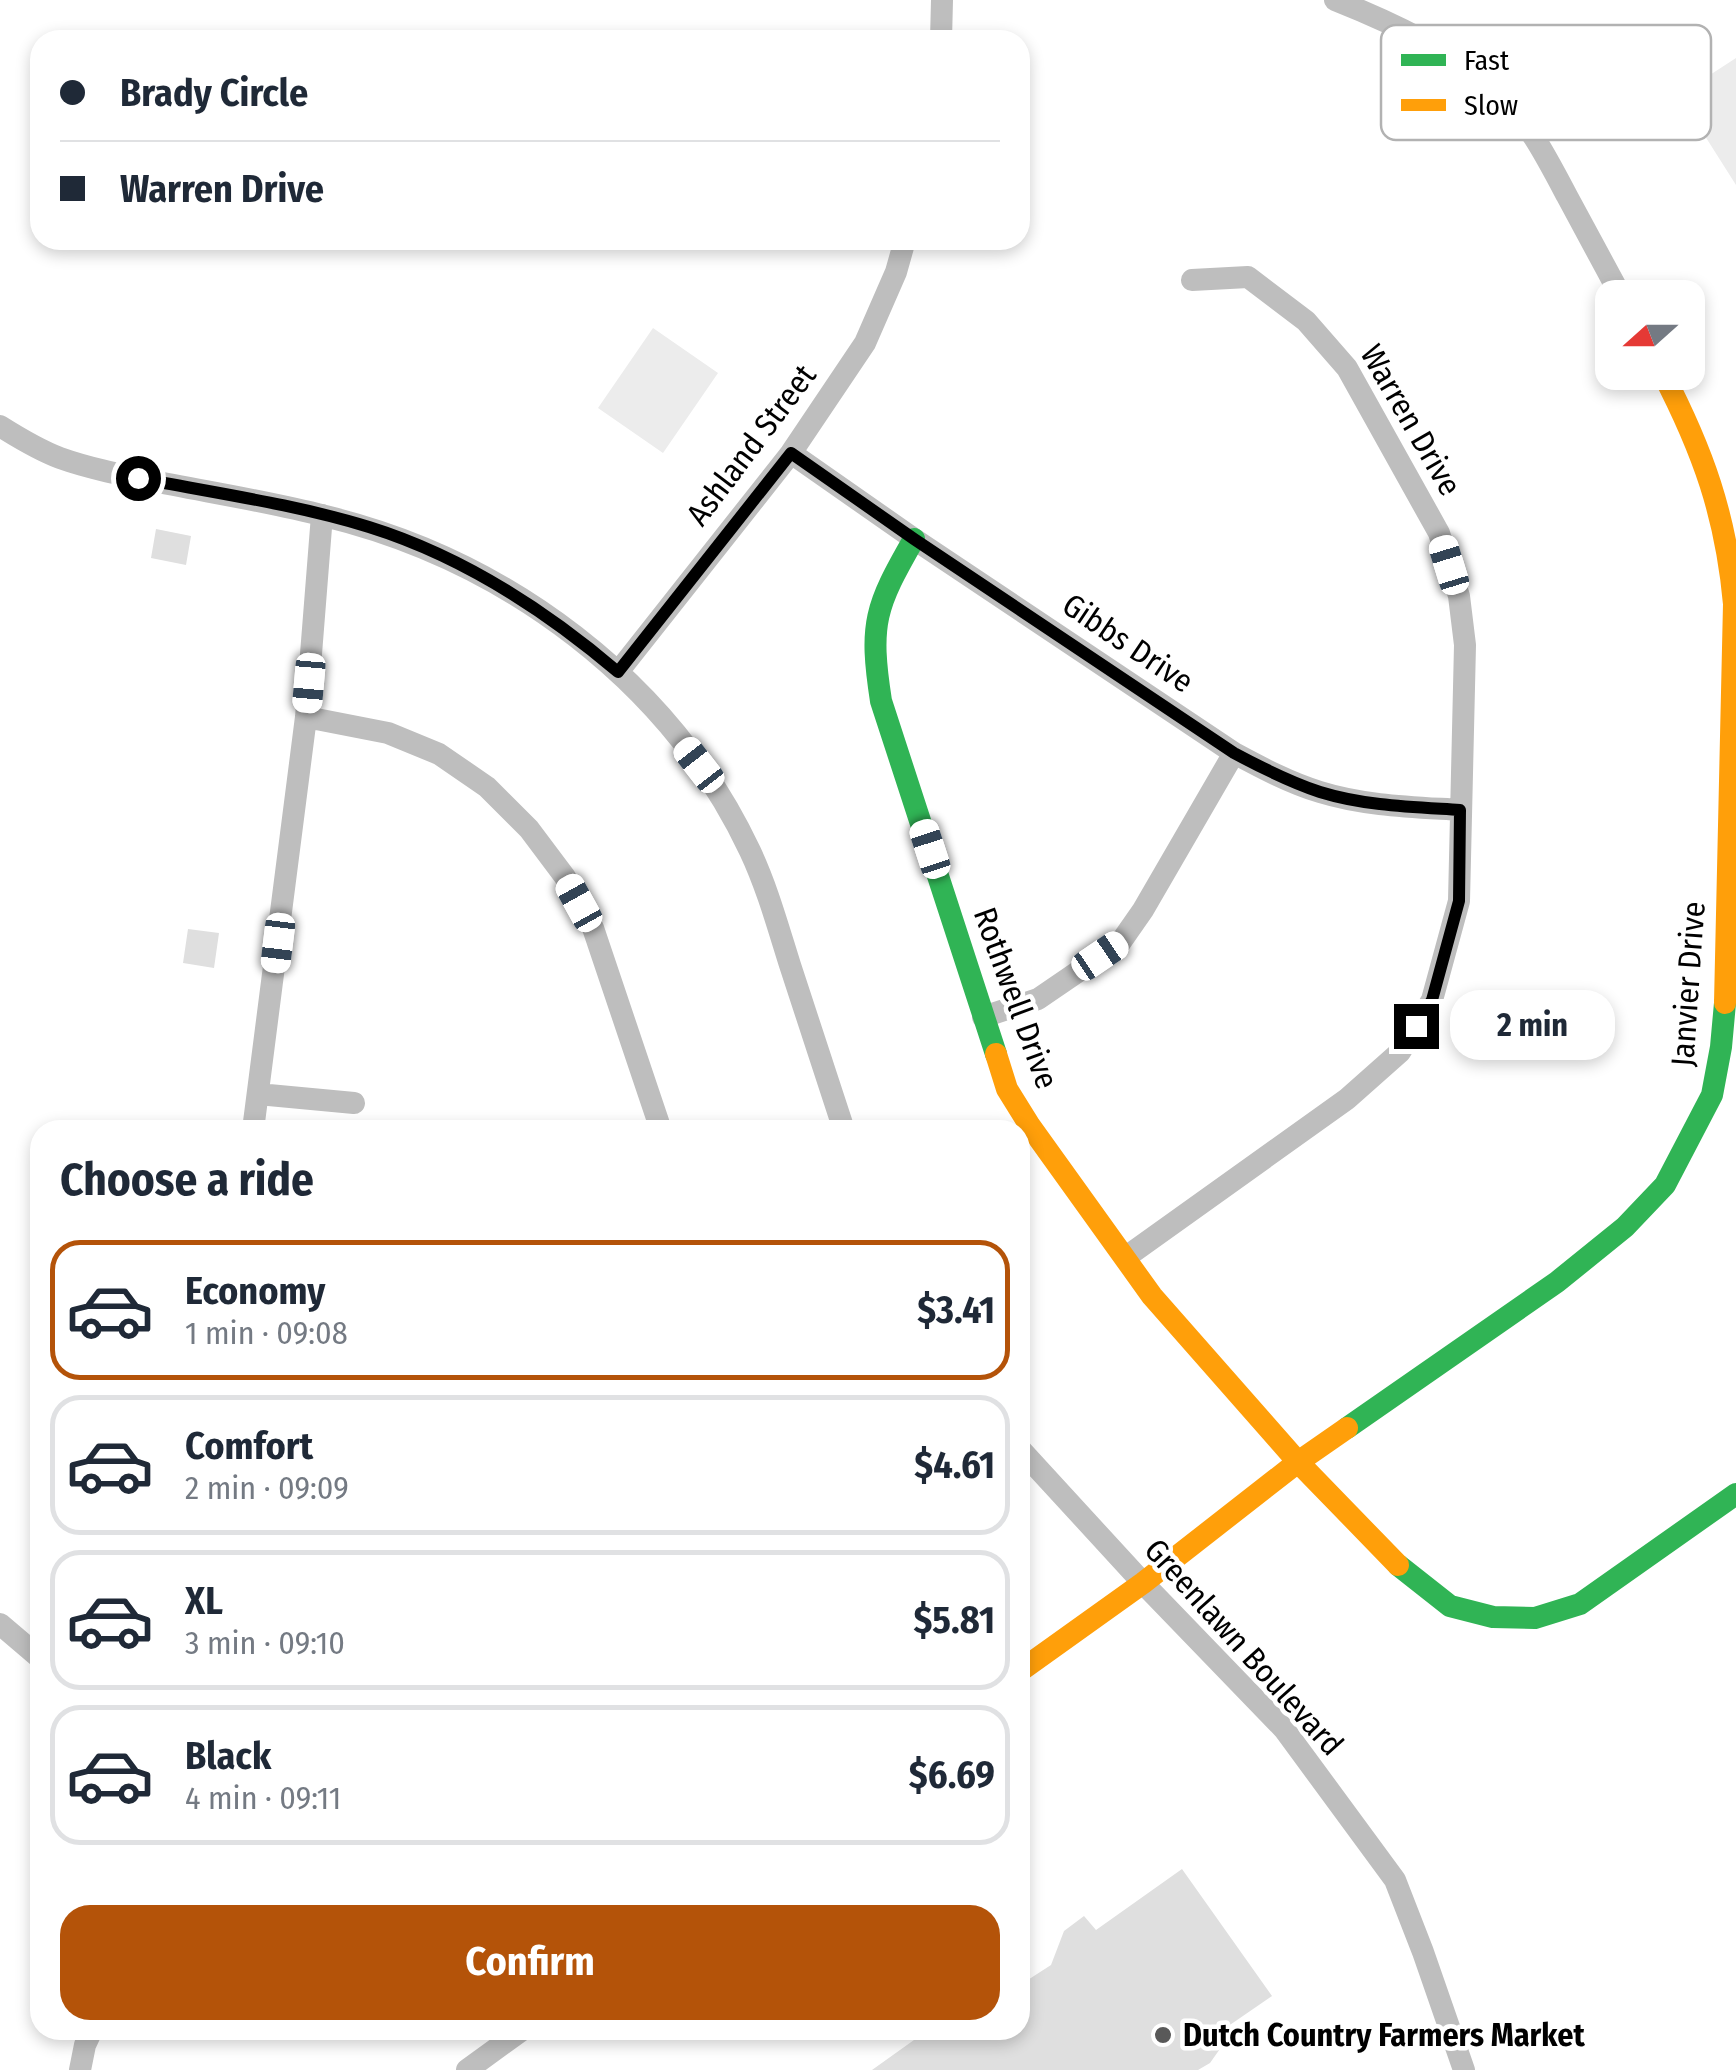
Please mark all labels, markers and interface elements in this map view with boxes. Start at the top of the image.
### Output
legend [1381,25,1711,140]
text: Fast [1464,44,1510,77]
text: Brady Circle [120,70,308,116]
text: Slow [1464,89,1518,122]
text: Warren Drive [120,166,324,212]
north arrow [1595,280,1705,390]
map controls [1595,280,1705,390]
street label: Warren Drive [1353,338,1469,502]
street label: Ashland Street [678,357,824,533]
route start [116,456,161,501]
car [1426,532,1472,598]
street label: Gibbs Drive [1055,585,1201,701]
car [291,652,327,714]
car [669,732,729,798]
car [906,816,954,882]
car [551,869,607,937]
street label: Janvier Drive [1663,900,1713,1068]
street label: Rothwell Drive [966,902,1066,1094]
car [259,911,297,975]
car [1067,927,1133,985]
callout: 2 min [1451,991,1616,1061]
route end [1394,1004,1439,1049]
text: 2 min [1497,1006,1568,1044]
text: Choose a ride [60,1153,314,1207]
icon: car [65,1265,155,1355]
text: Economy [185,1268,325,1314]
text: $3.41 [917,1287,995,1333]
text: 1 min · 09:08 [185,1314,348,1352]
icon: car [65,1420,155,1510]
text: Comfort [185,1423,313,1469]
text: $4.61 [914,1442,995,1488]
text: 2 min · 09:09 [185,1469,349,1507]
street label: Greenlawn Boulevard [1137,1531,1351,1763]
icon: car [65,1575,155,1665]
text: XL [185,1578,223,1624]
text: $5.81 [913,1597,995,1643]
text: 3 min · 09:10 [185,1624,345,1662]
icon: car [65,1730,155,1820]
text: Black [185,1733,271,1779]
text: $6.69 [909,1752,995,1798]
text: 4 min · 09:11 [185,1779,341,1817]
button: Confirm [60,1905,1000,2020]
place label: Dutch Country Farmers Market [1183,2016,1585,2054]
marker: Dutch Country Farmers Market [1152,2024,1174,2046]

